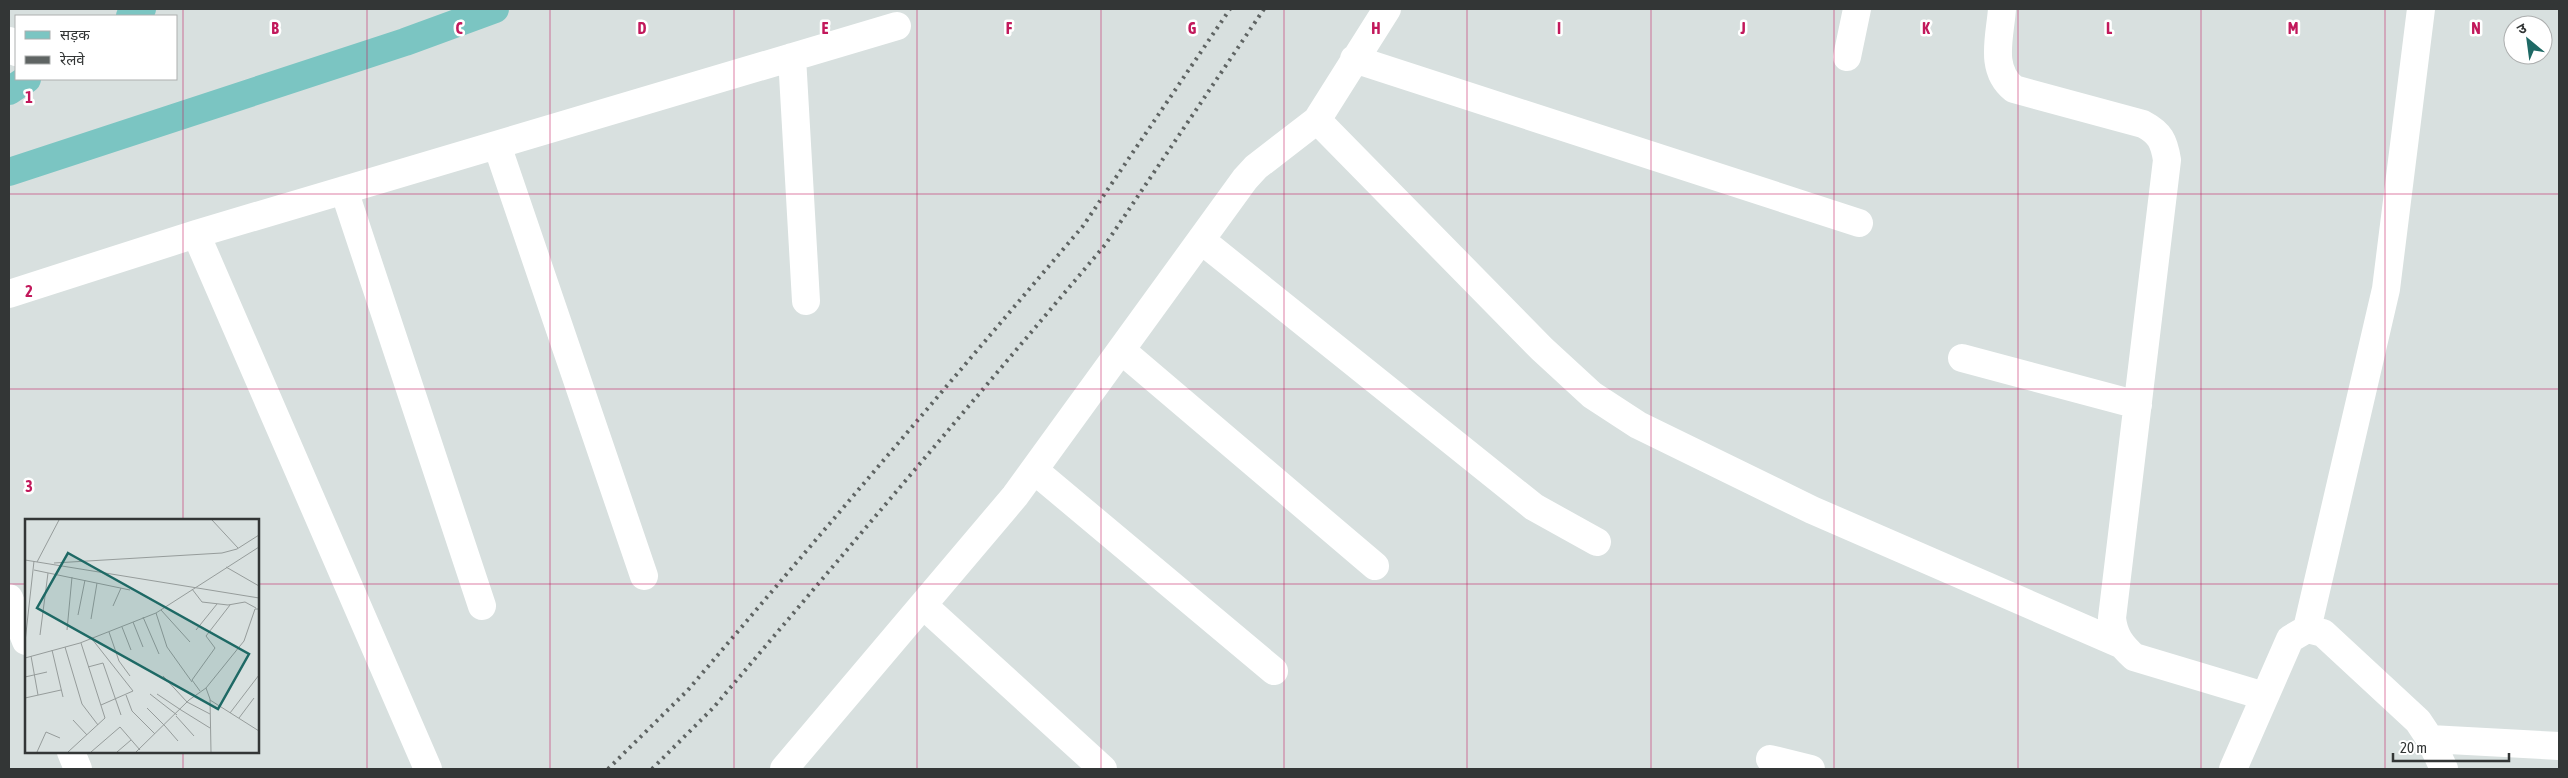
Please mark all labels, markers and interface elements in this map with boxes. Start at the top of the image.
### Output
legend [15,15,178,80]
north arrow [2503,15,2553,65]
text: B [271,19,279,37]
text: C [455,19,463,37]
text: D [638,19,647,37]
text: E [822,19,829,37]
text: F [1006,19,1013,37]
text: G [1188,19,1197,37]
text: H [1371,19,1381,37]
text: I [1557,19,1561,37]
text: J [1739,19,1746,37]
text: K [1922,19,1930,37]
text: L [2106,19,2113,37]
text: M [2288,19,2298,37]
text: N [2471,19,2481,37]
text: उ [2514,19,2530,38]
text: सड़क [60,26,90,43]
text: रेलवे [59,51,85,68]
text: 1 [25,88,33,106]
text: 2 [25,282,33,300]
text: 3 [25,477,33,495]
inset map [25,519,259,753]
scale bar [2393,730,2509,762]
text: 20 m [2400,739,2427,756]

